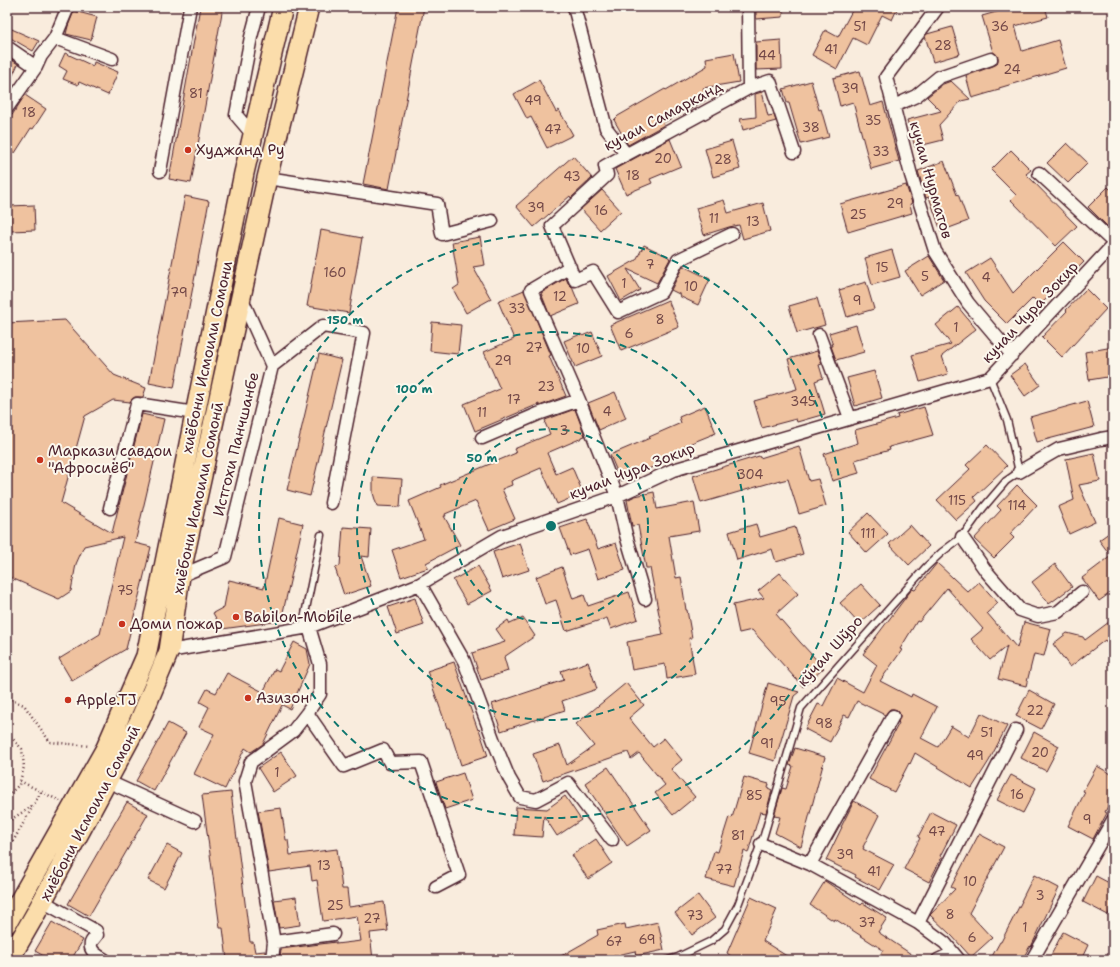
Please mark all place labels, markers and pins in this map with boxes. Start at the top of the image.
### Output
place label: Худжанд Ру [196,140,285,160]
marker: Худжанд Ру [183,145,193,155]
place label: Маркази савдои "Афросиёб" [48,441,172,478]
marker: Маркази савдои "Афросиёб" [35,455,45,465]
centre of rings [544,519,558,533]
place label: Babilon-Mobile [244,607,352,627]
marker: Babilon-Mobile [231,612,241,622]
place label: Доми пожар [130,614,223,634]
marker: Доми пожар [117,619,127,629]
place label: Азизон [256,688,309,708]
place label: Apple.TJ [76,690,136,710]
marker: Азизон [243,693,253,703]
marker: Apple.TJ [63,695,73,705]

